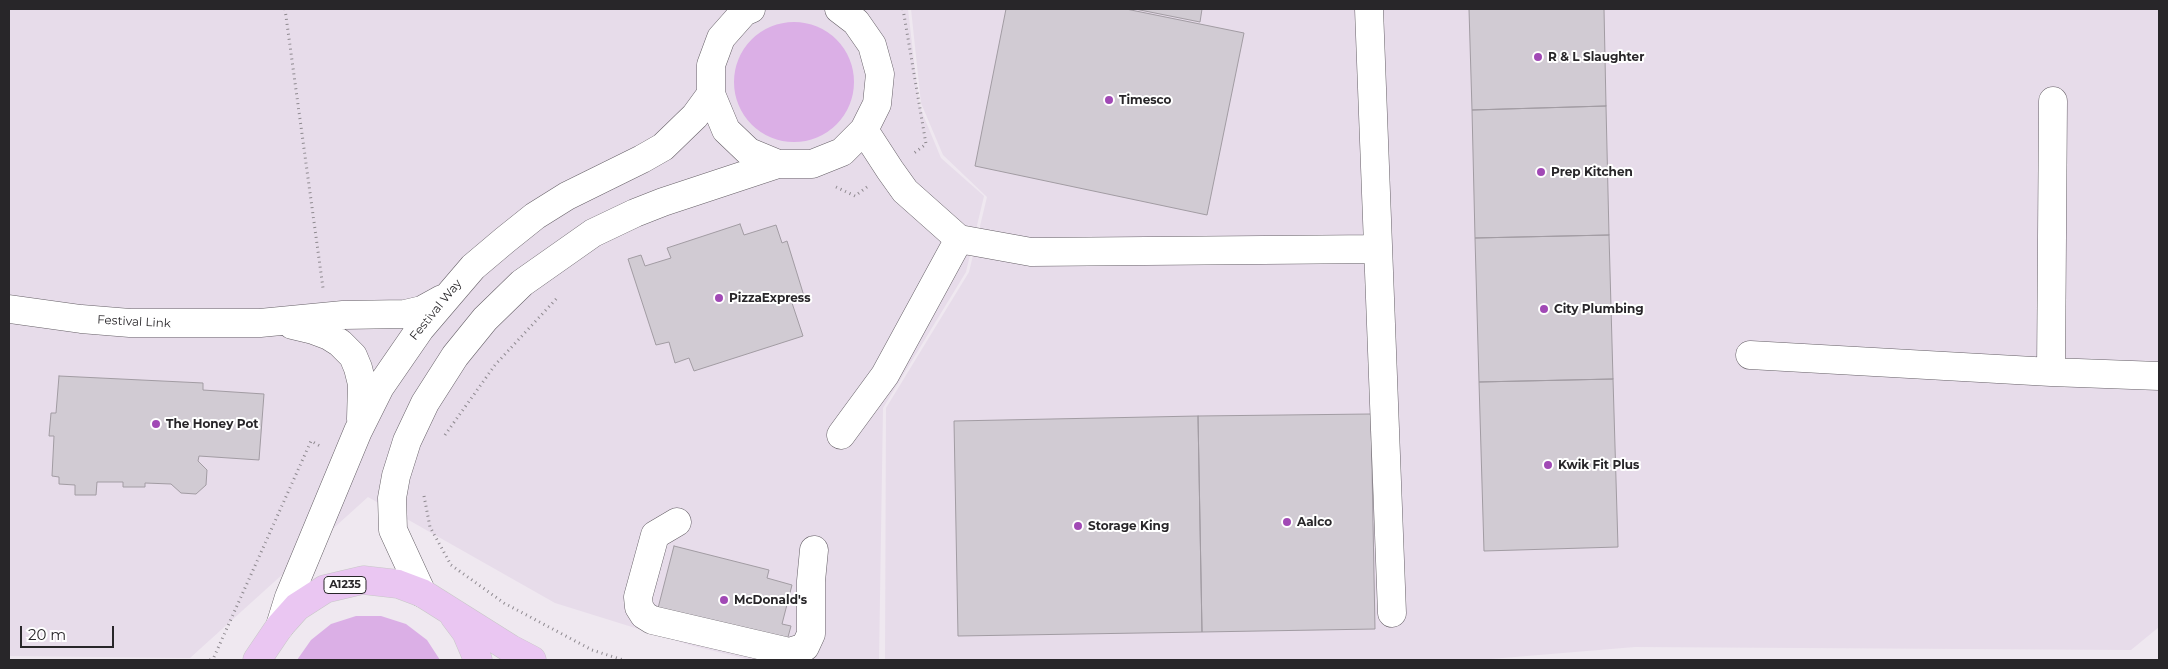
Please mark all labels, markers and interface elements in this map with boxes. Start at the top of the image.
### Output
place label: R & L Slaughter [1548,50,1644,64]
marker: R & L Slaughter [1532,51,1544,63]
place label: Timesco [1119,93,1171,107]
marker: Timesco [1103,94,1115,106]
place label: Prep Kitchen [1551,165,1633,179]
marker: Prep Kitchen [1535,166,1547,178]
street label: Festival Way [407,277,465,343]
place label: PizzaExpress [729,291,811,305]
marker: PizzaExpress [713,292,725,304]
place label: City Plumbing [1554,302,1644,316]
marker: City Plumbing [1538,303,1550,315]
street label: Festival Link [97,313,171,331]
place label: The Honey Pot [166,417,258,431]
marker: The Honey Pot [150,418,162,430]
place label: Kwik Fit Plus [1558,458,1639,472]
marker: Kwik Fit Plus [1542,459,1554,471]
place label: Aalco [1297,515,1332,529]
marker: Aalco [1281,516,1293,528]
place label: Storage King [1088,519,1169,533]
marker: Storage King [1072,520,1084,532]
road number: A1235 [324,576,366,594]
place label: McDonald's [734,593,807,607]
marker: McDonald's [718,594,730,606]
scale bar [22,616,116,648]
text: 20 m [28,625,66,644]

